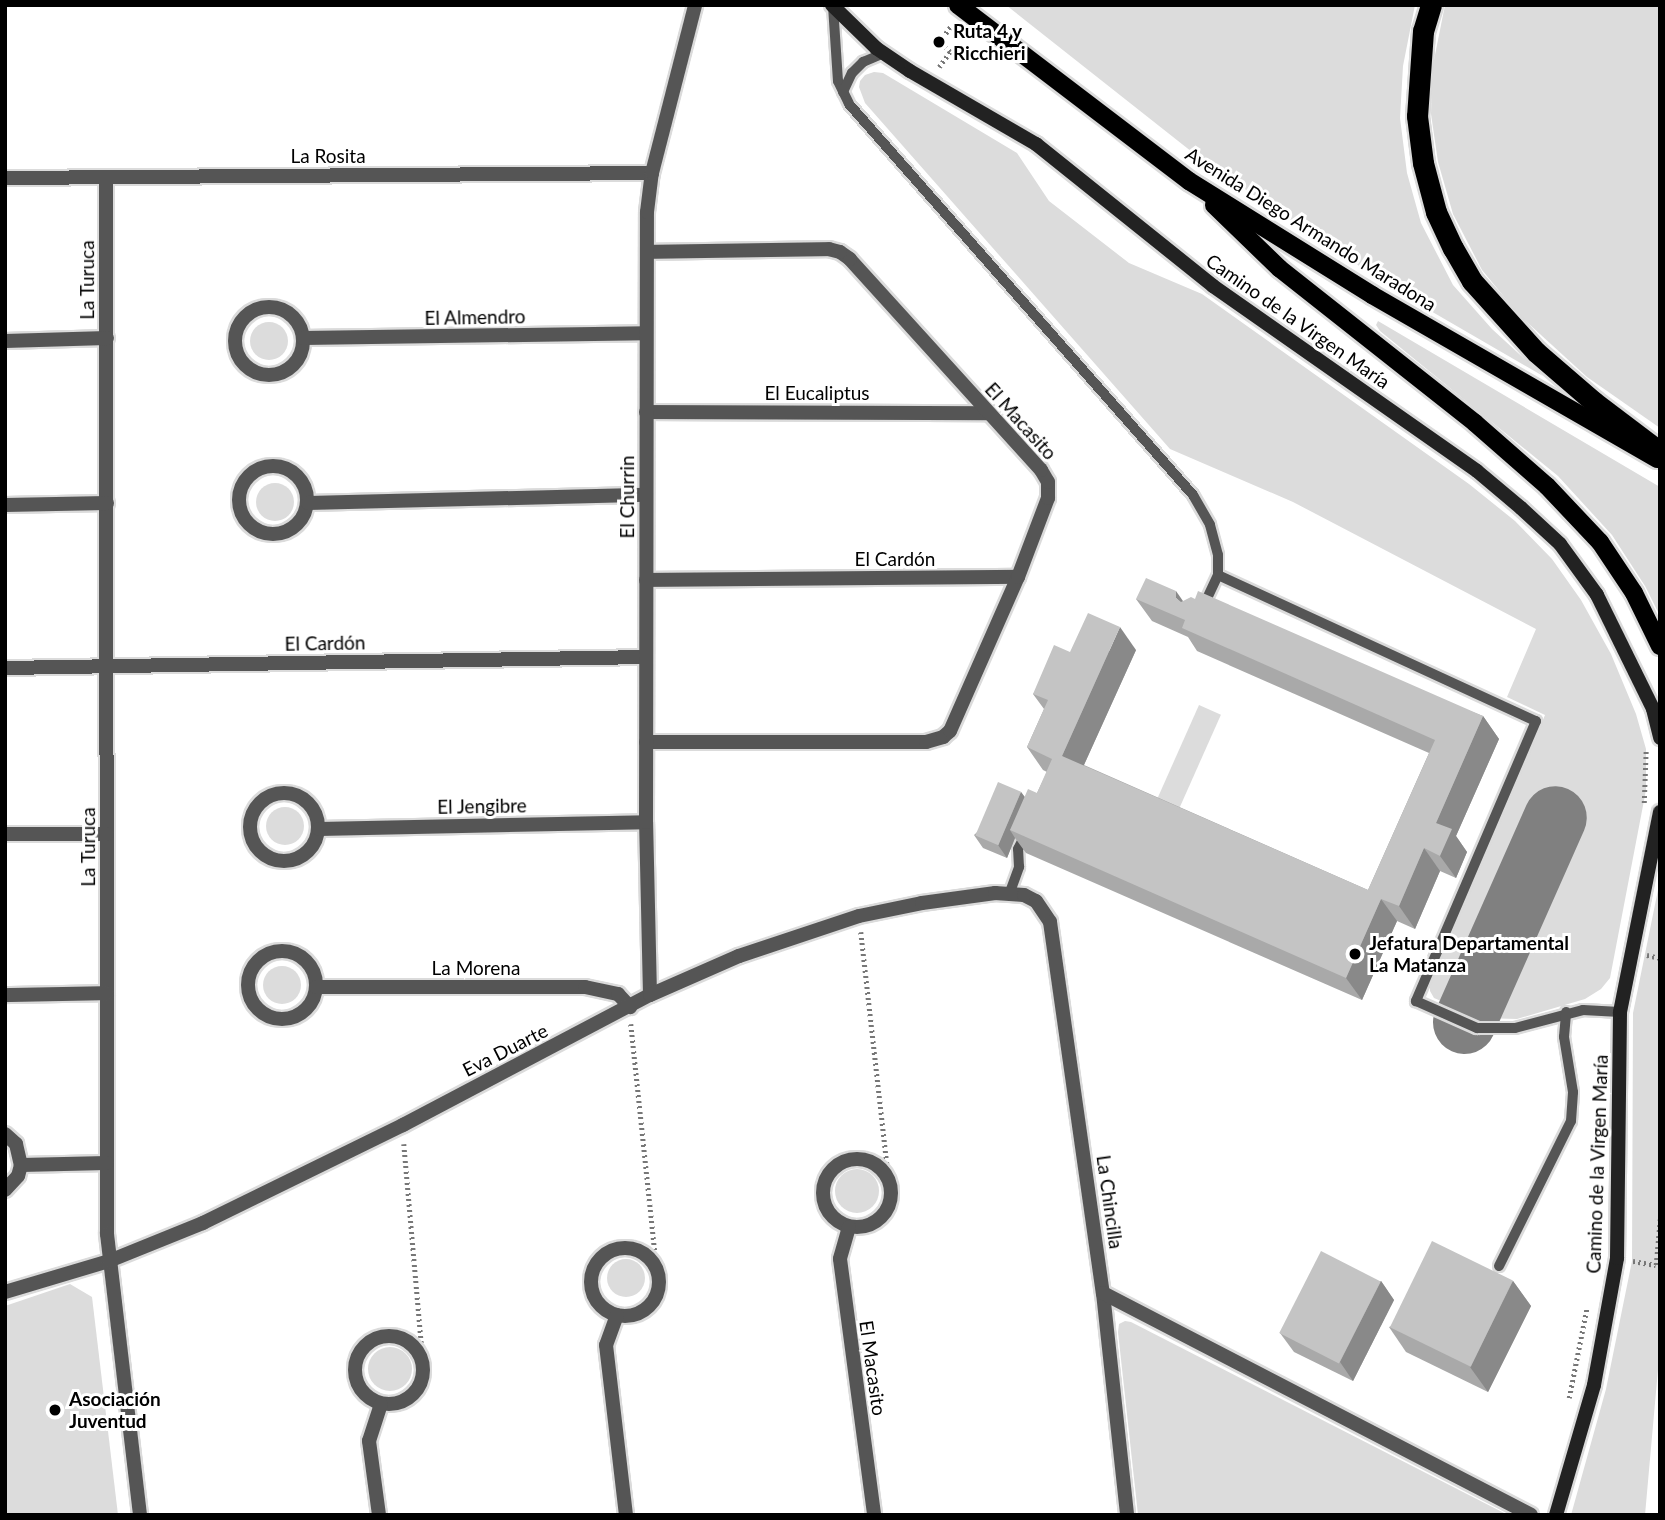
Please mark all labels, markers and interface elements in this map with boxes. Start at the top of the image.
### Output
place label: Ruta 4 y Ricchieri [953,20,1026,64]
marker: Ruta 4 y Ricchieri [931,34,947,50]
street label: Avenida Diego Armando Maradona [1181,142,1441,316]
street label: La Rosita [290,145,366,167]
street label: La Turuca [76,240,98,320]
street label: Camino de la Virgen María [1201,249,1395,393]
street label: El Almendro [424,305,526,329]
street label: El Macasito [980,378,1062,464]
street label: El Eucaliptus [764,382,870,404]
street label: El Churrin [616,455,638,539]
street label: El Cardón [855,548,935,570]
street label: El Cardón [284,631,366,655]
street label: El Jengibre [437,794,527,818]
street label: La Turuca [77,807,99,887]
place label: Jefatura Departamental La Matanza [1369,932,1569,976]
marker: Jefatura Departamental La Matanza [1347,946,1363,962]
street label: La Morena [432,957,520,979]
street label: Eva Duarte [459,1019,551,1081]
street label: Camino de la Virgen María [1582,1054,1612,1274]
street label: La Chincilla [1092,1154,1128,1250]
street label: El Macasito [855,1319,891,1417]
place label: Asociación Juventud [69,1388,161,1432]
marker: Asociación Juventud [47,1402,63,1418]

